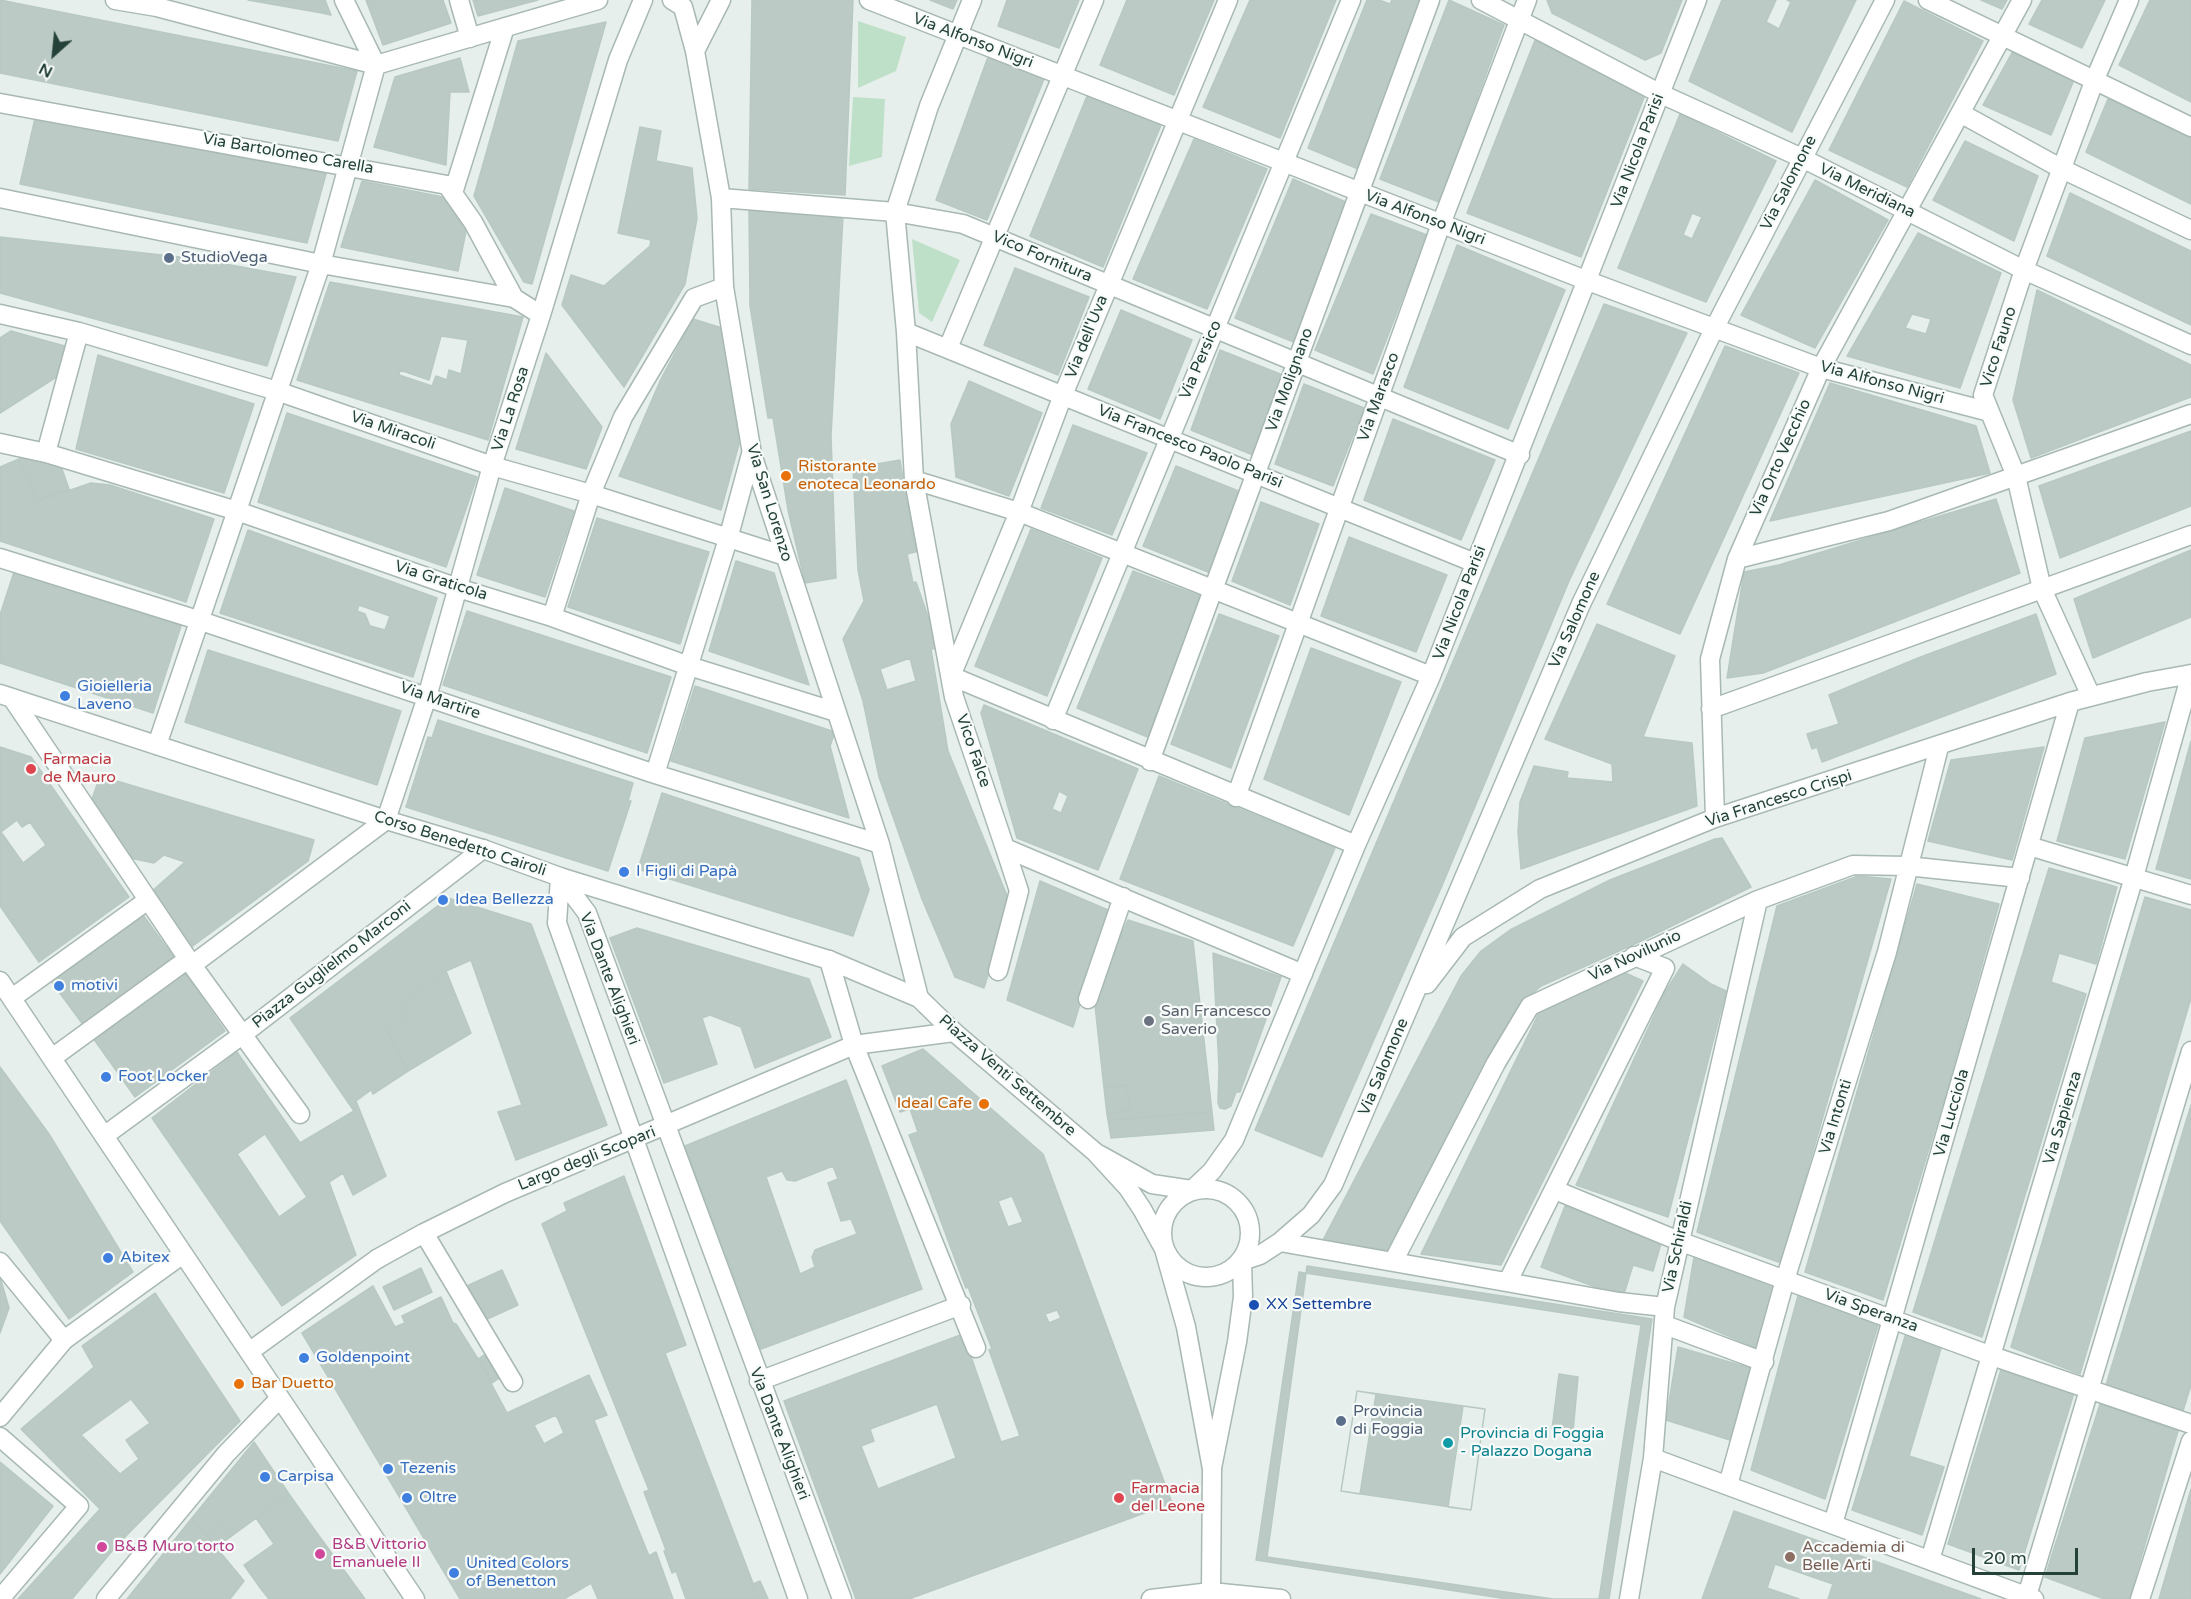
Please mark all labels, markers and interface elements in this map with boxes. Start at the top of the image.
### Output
street label: Via Alfonso Nigri [910,9,1036,73]
north arrow [24,24,84,84]
text: N [36,58,56,82]
street label: Via Nicola Parisi [1607,91,1669,211]
street label: Via Bartolomeo Carella [201,129,375,179]
street label: Via Salomone [1757,132,1821,234]
street label: Via Meridiana [1816,160,1918,222]
street label: Via Alfonso Nigri [1362,186,1488,250]
street label: Vico Fornitura [989,227,1095,287]
place label: StudioVega [181,248,268,268]
marker: StudioVega [162,251,176,265]
street label: Via dell'Uva [1062,293,1112,381]
street label: Vico Fauno [1977,304,2021,390]
street label: Via Persico [1176,318,1226,402]
street label: Via Molignano [1262,325,1318,435]
street label: Via Marasco [1354,350,1404,444]
street label: Via Alfonso Nigri [1818,357,1946,409]
street label: Via La Rosa [488,364,534,454]
street label: Via Orto Vecchio [1746,396,1816,520]
street label: Via Francesco Paolo Parisi [1095,401,1285,493]
street label: Via Miracoli [348,407,438,455]
street label: Via San Lorenzo [742,442,796,564]
place label: Ristorante enoteca Leonardo [798,457,936,495]
marker: Ristorante enoteca Leonardo [779,469,793,483]
street label: Via Nicola Parisi [1429,543,1491,663]
street label: Via Graticola [392,557,490,605]
street label: Via Salomone [1545,569,1605,671]
place label: Gioielleria Laveno [77,677,152,715]
street label: Via Martire [397,678,483,724]
marker: Gioielleria Laveno [58,689,72,703]
street label: Vico Falce [952,712,994,790]
place label: Farmacia de Mauro [43,750,116,788]
marker: Farmacia de Mauro [24,762,38,776]
street label: Via Francesco Crispi [1703,766,1855,832]
street label: Corso Benedetto Cairoli [371,807,549,881]
place label: I Figli di Papà [636,862,737,882]
marker: I Figli di Papà [617,865,631,879]
place label: Idea Bellezza [455,890,554,910]
marker: Idea Bellezza [436,893,450,907]
street label: Piazza Guglielmo Marconi [249,897,415,1033]
street label: Via Dante Alighieri [575,910,643,1048]
street label: Via Novilunio [1586,926,1684,986]
place label: motivi [71,976,118,996]
marker: motivi [52,979,66,993]
place label: San Francesco Saverio [1161,1002,1271,1040]
street label: Piazza Venti Settembre [934,1011,1080,1141]
marker: San Francesco Saverio [1142,1014,1156,1028]
street label: Via Salomone [1355,1015,1413,1119]
place label: Foot Locker [118,1067,208,1087]
street label: Via Lucciola [1930,1067,1974,1159]
street label: Via Sapienza [2040,1069,2086,1167]
marker: Foot Locker [99,1070,113,1084]
street label: Via Intonti [1816,1077,1856,1157]
place label: Ideal Cafe [897,1094,972,1114]
marker: Ideal Cafe [977,1097,991,1111]
street label: Largo degli Scopari [515,1123,659,1195]
street label: Via Schiraldi [1659,1199,1697,1295]
place label: Abitex [120,1248,170,1268]
marker: Abitex [101,1251,115,1265]
street label: Via Speranza [1821,1285,1921,1337]
place label: XX Settembre [1266,1295,1372,1315]
marker: XX Settembre [1247,1298,1261,1312]
place label: Goldenpoint [316,1348,410,1368]
marker: Goldenpoint [297,1351,311,1365]
street label: Via Dante Alighieri [745,1365,813,1503]
place label: Bar Duetto [251,1374,334,1394]
marker: Bar Duetto [232,1377,246,1391]
place label: Provincia di Foggia [1353,1402,1423,1440]
marker: Provincia di Foggia [1334,1414,1348,1428]
place label: Provincia di Foggia - Palazzo Dogana [1460,1424,1604,1462]
marker: Provincia di Foggia - Palazzo Dogana [1441,1436,1455,1450]
place label: Tezenis [400,1459,456,1479]
marker: Tezenis [381,1462,395,1476]
place label: Carpisa [277,1467,334,1487]
marker: Carpisa [258,1470,272,1484]
place label: Farmacia del Leone [1131,1479,1205,1517]
place label: Oltre [419,1488,457,1508]
marker: Oltre [400,1491,414,1505]
marker: Farmacia del Leone [1112,1491,1126,1505]
place label: B&B Vittorio Emanuele II [332,1535,427,1573]
scale bar [1975,1536,2082,1574]
place label: B&B Muro torto [114,1537,234,1557]
place label: Accademia di Belle Arti [1802,1538,1905,1576]
marker: B&B Muro torto [95,1540,109,1554]
marker: B&B Vittorio Emanuele II [313,1547,327,1561]
text: 20 m [1983,1547,2027,1569]
marker: Accademia di Belle Arti [1783,1550,1797,1564]
place label: United Colors of Benetton [466,1554,569,1592]
marker: United Colors of Benetton [447,1566,461,1580]

